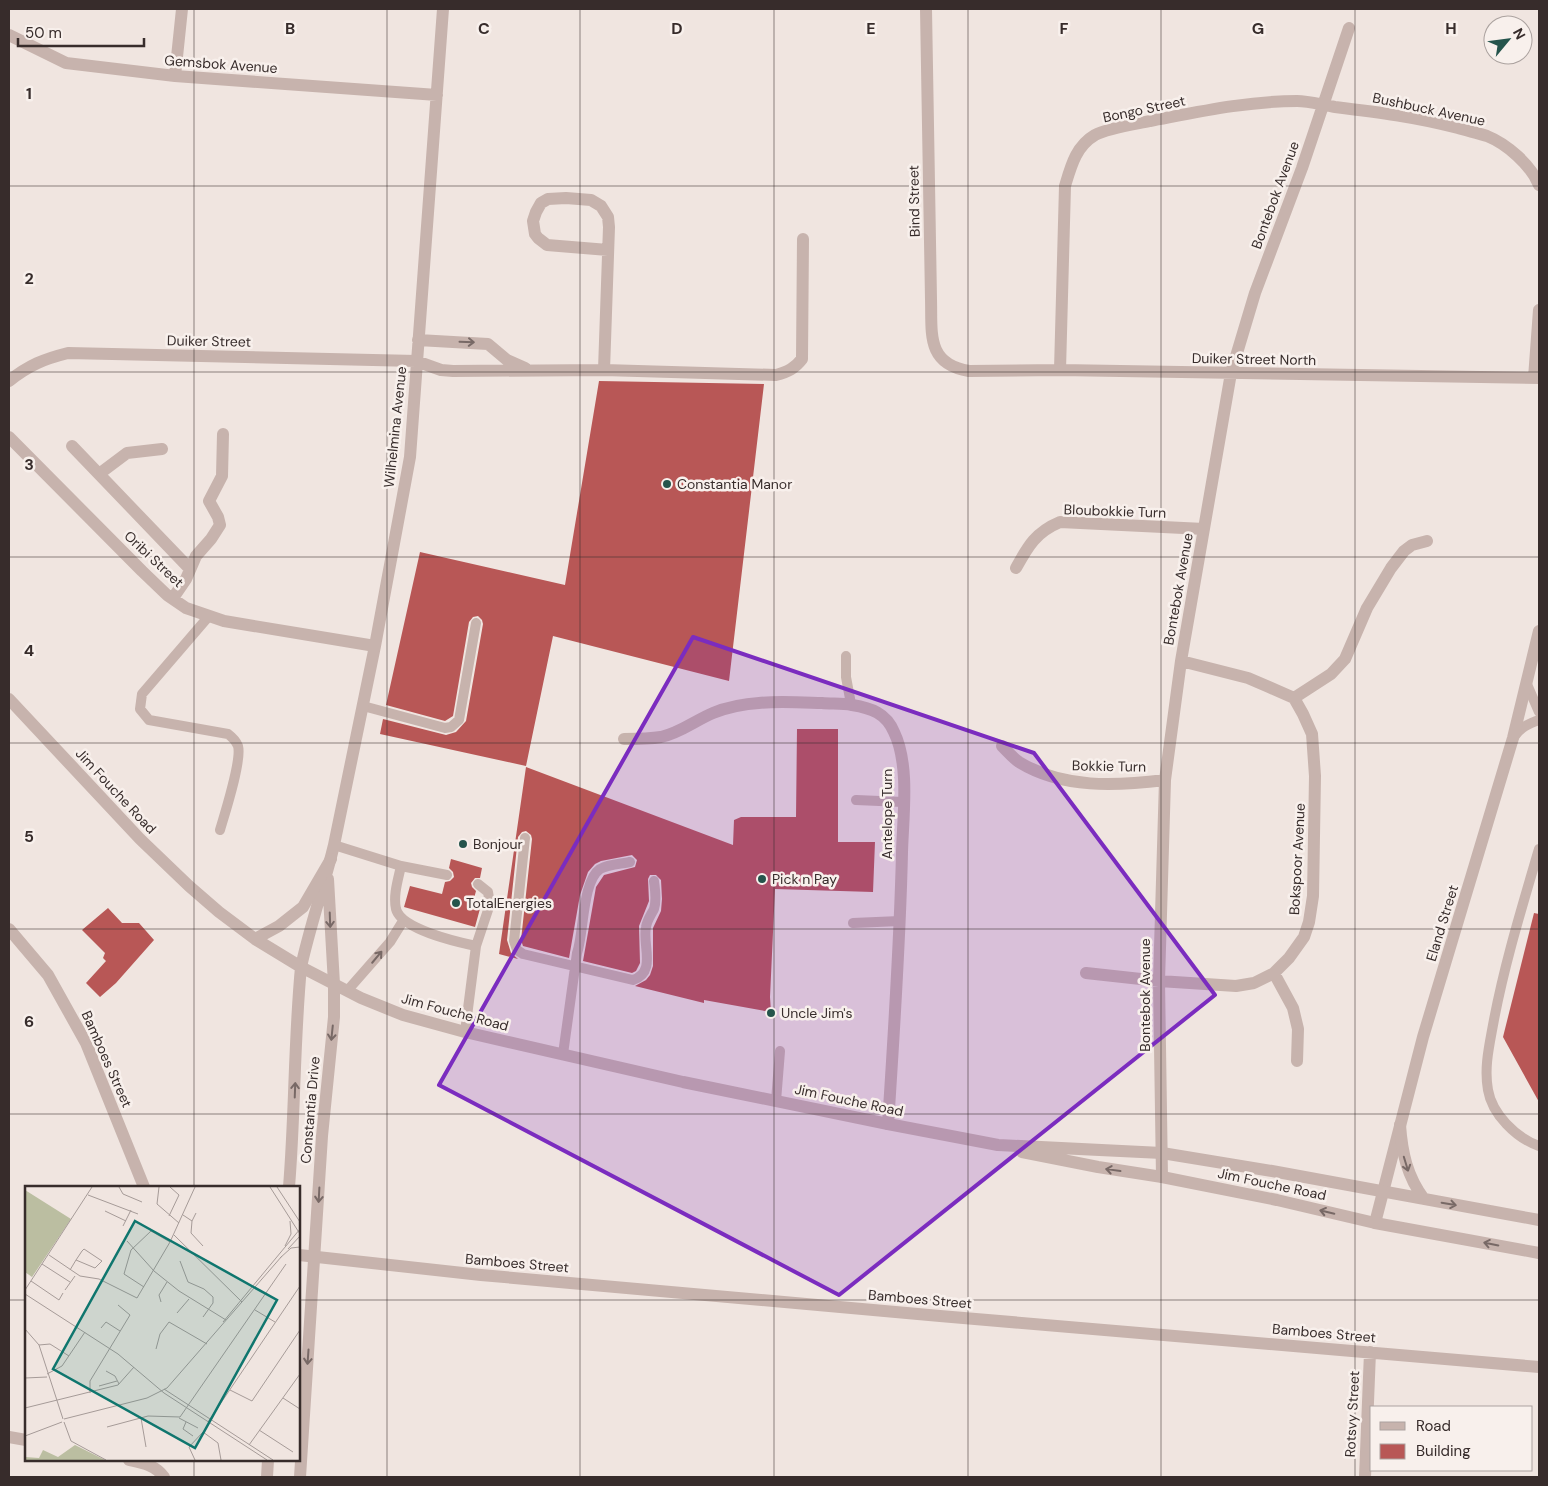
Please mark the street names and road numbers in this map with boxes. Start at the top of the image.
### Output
street label: Gemsbok Avenue [164,51,278,77]
street label: Bushbuck Avenue [1371,88,1487,130]
street label: Bongo Street [1101,91,1187,127]
street label: Bontebok Avenue [1247,139,1303,251]
street label: Bind Street [904,165,924,237]
street label: Duiker Street [167,331,251,351]
street label: Duiker Street North [1192,349,1316,369]
street label: Wilhelmina Avenue [380,365,410,489]
street label: Bloubokkie Turn [1063,500,1167,522]
street label: Oribi Street [120,527,188,591]
street label: Bontebok Avenue [1159,532,1197,646]
street label: Jim Fouche Road [72,744,160,838]
street label: Bokkie Turn [1072,756,1146,776]
street label: Antelope Turn [878,769,896,859]
street label: Bokspoor Avenue [1285,802,1309,916]
street label: Eland Street [1422,883,1462,963]
street label: Bontebok Avenue [1136,938,1154,1052]
street label: Jim Fouche Road [399,989,511,1035]
street label: Bamboes Street [78,1008,136,1110]
street label: Constantia Drive [296,1056,324,1164]
street label: Jim Fouche Road [793,1080,905,1120]
street label: Jim Fouche Road [1216,1164,1328,1204]
street label: Bamboes Street [464,1250,570,1276]
street label: Bamboes Street [867,1286,973,1312]
street label: Bamboes Street [1271,1320,1377,1346]
street label: Rotsvy Street [1341,1370,1363,1458]

